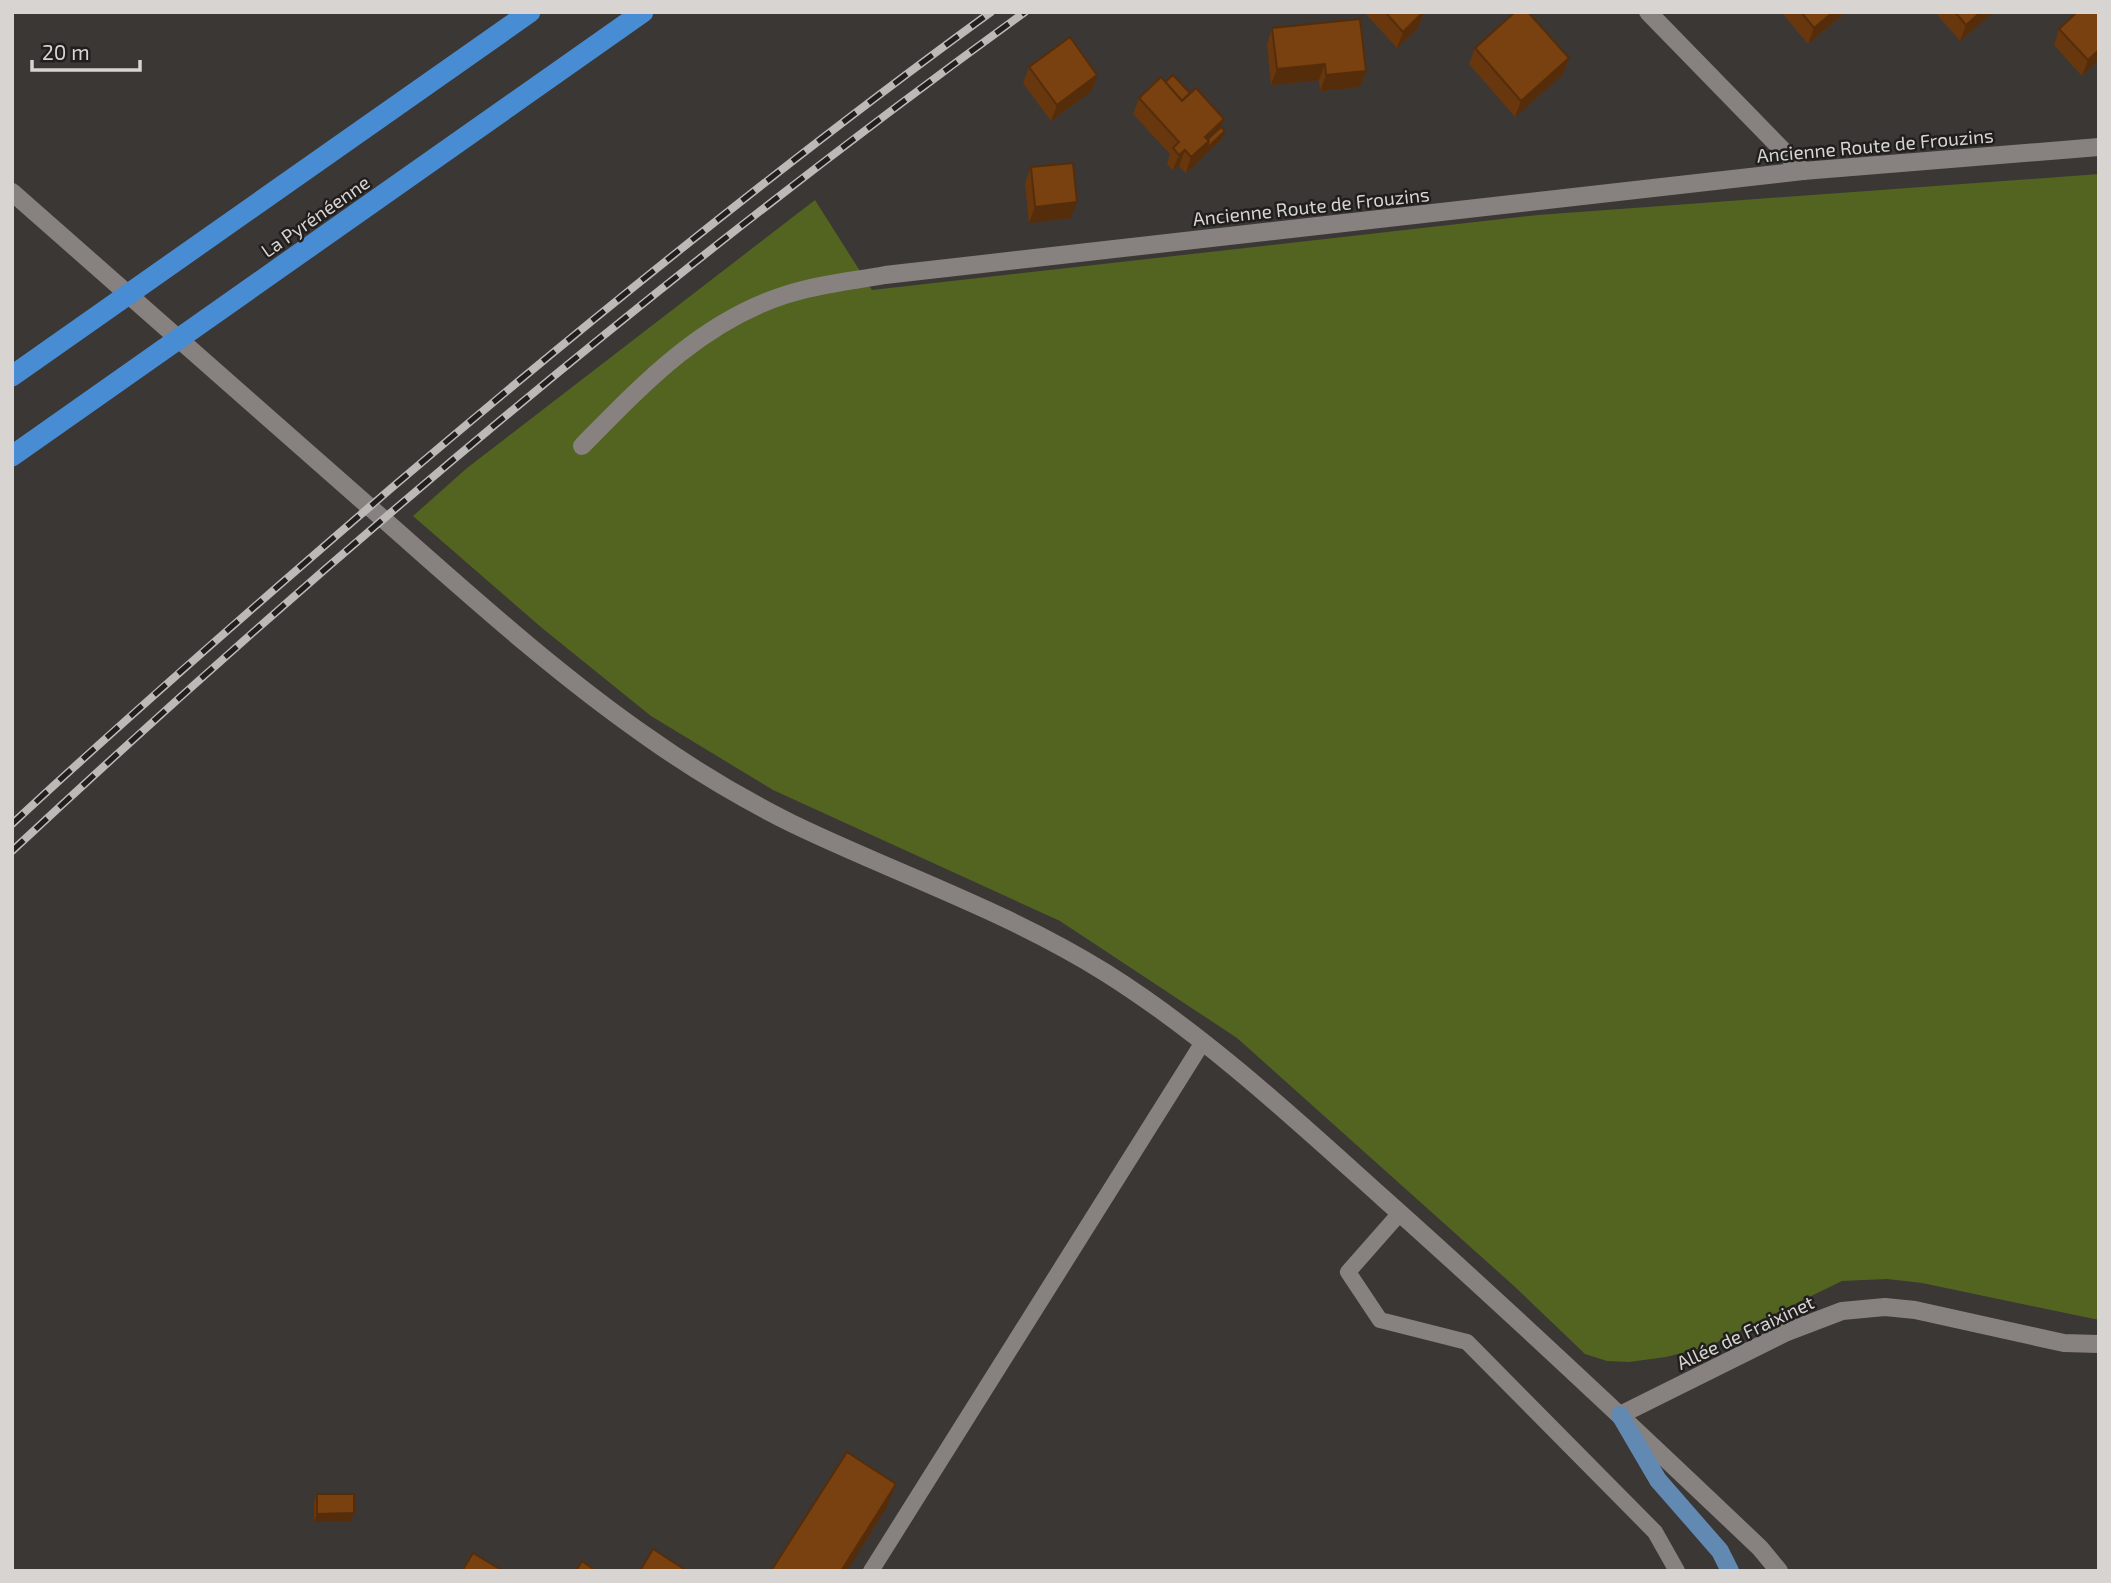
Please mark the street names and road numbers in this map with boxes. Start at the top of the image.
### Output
street label: Ancienne Route de Frouzins [1756,123,1994,167]
street label: La Pyrénéenne [256,170,374,262]
street label: Ancienne Route de Frouzins [1192,182,1430,230]
street label: Allée de Fraixinet [1673,1290,1817,1374]

